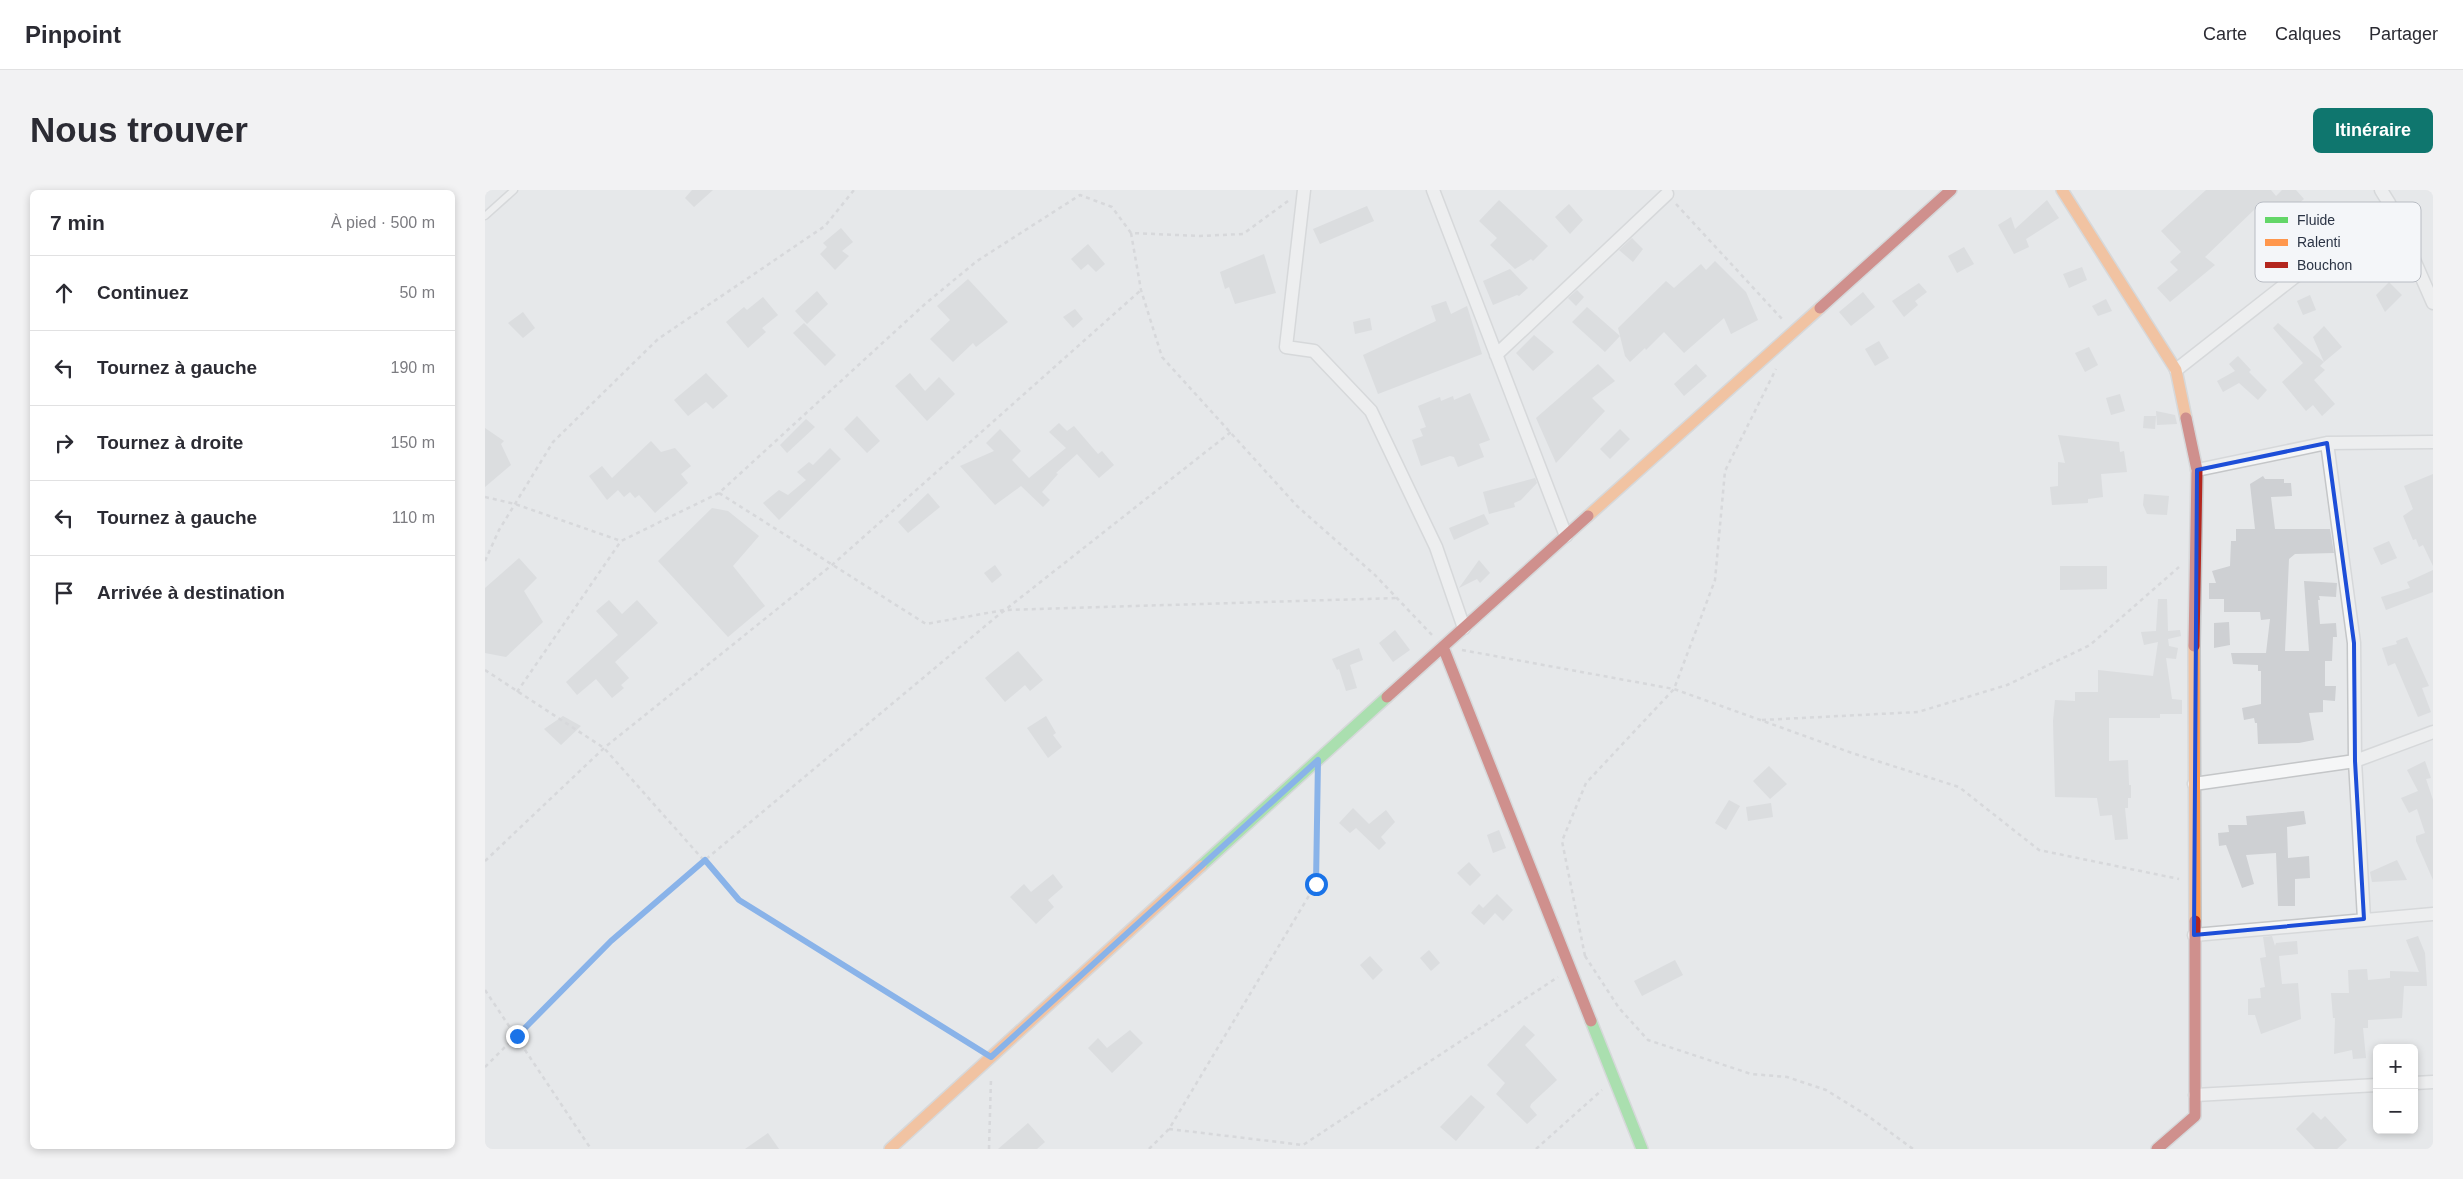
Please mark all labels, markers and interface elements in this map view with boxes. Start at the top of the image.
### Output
text: Pinpoint [25,21,121,48]
text: Carte [2203,24,2247,44]
text: Calques [2275,24,2341,44]
text: Partager [2369,24,2438,44]
button: Itinéraire [2313,108,2433,153]
text: Nous trouver [30,110,248,149]
legend [2255,202,2421,282]
text: 7 min [50,211,105,234]
text: Fluide [2297,212,2335,228]
text: À pied · 500 m [331,214,435,231]
text: Ralenti [2297,234,2341,250]
text: Bouchon [2297,257,2352,273]
icon: ahead [50,279,78,307]
text: Continuez [97,282,189,303]
text: 50 m [399,284,435,301]
icon: left [50,354,78,382]
text: Tournez à gauche [97,357,257,378]
text: 190 m [391,359,435,376]
icon: right [50,429,78,457]
text: Tournez à droite [97,432,243,453]
text: 150 m [391,434,435,451]
icon: left [50,504,78,532]
text: Tournez à gauche [97,507,257,528]
text: 110 m [392,509,435,526]
icon: arrive [50,579,78,607]
text: Arrivée à destination [97,582,285,603]
route start [1305,873,1328,896]
route end [506,1025,529,1048]
map controls [2373,1044,2418,1134]
button: + [2373,1044,2418,1089]
button: − [2373,1089,2418,1134]

